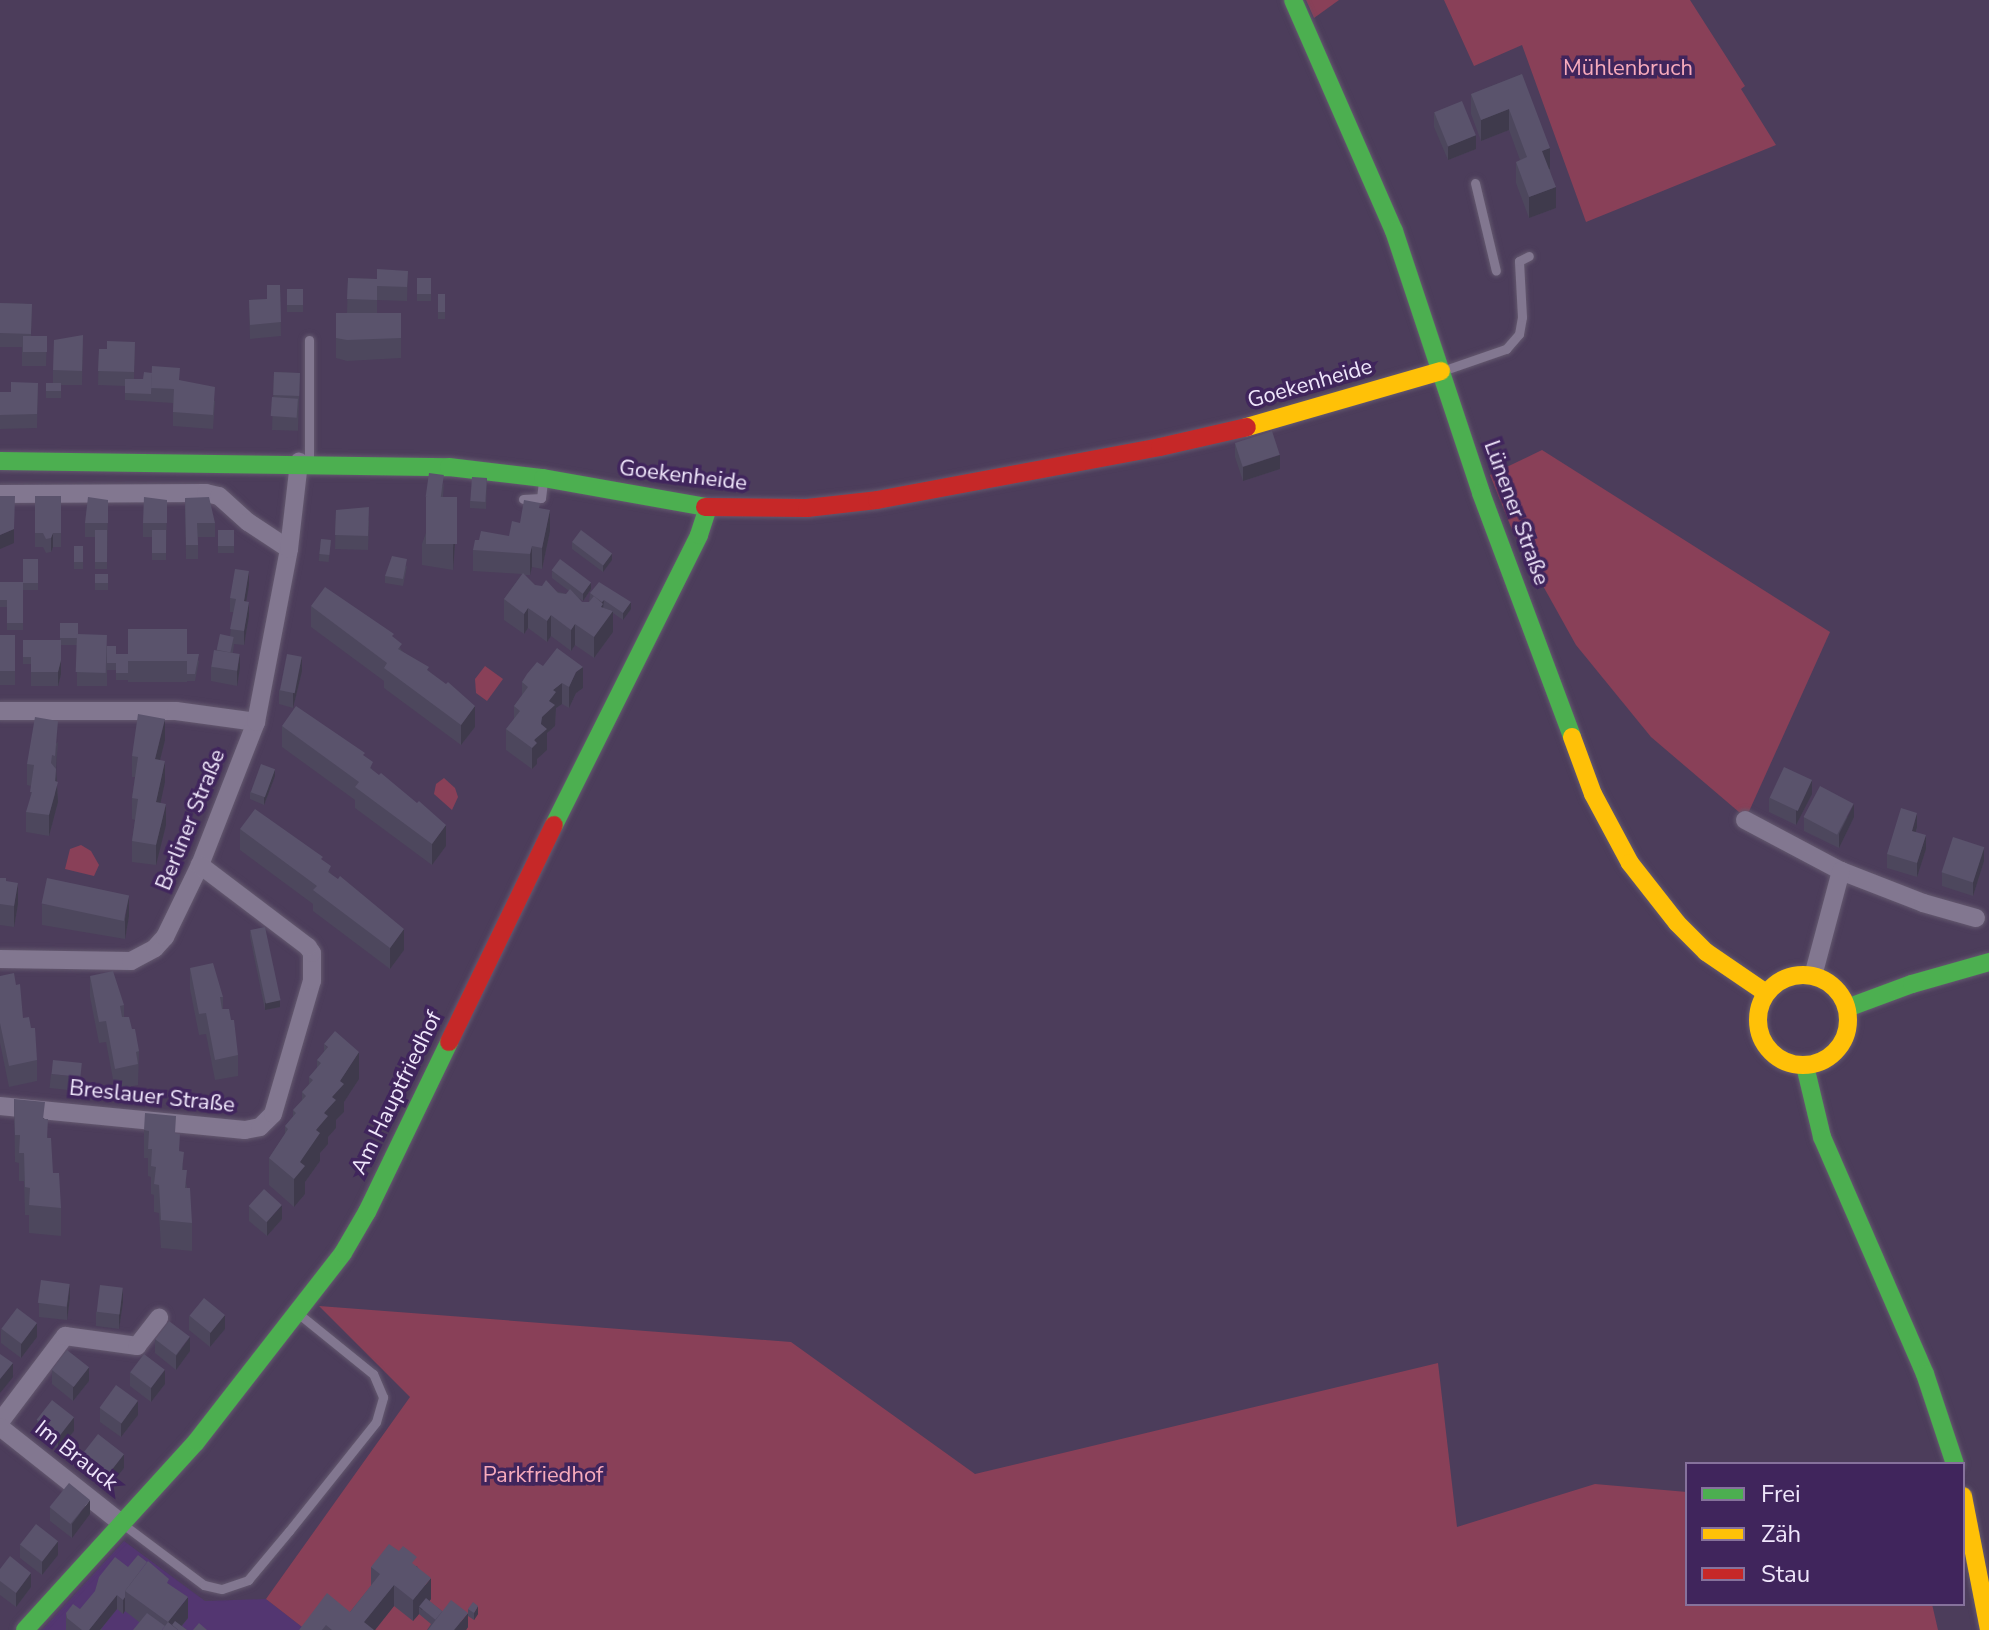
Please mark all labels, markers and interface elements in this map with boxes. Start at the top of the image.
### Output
park label: Mühlenbruch [1563,56,1693,82]
street label: Goekenheide [1245,354,1375,414]
street label: Lünener Straße [1478,437,1554,589]
street label: Goekenheide [618,455,748,497]
street label: Berliner Straße [151,746,231,894]
street label: Am Hauptfriedhof [346,1007,448,1179]
street label: Breslauer Straße [68,1075,236,1119]
street label: Im Brauck [29,1415,123,1497]
legend [1685,1462,1965,1606]
park label: Parkfriedhof [483,1463,603,1489]
text: Frei [1761,1478,1801,1510]
text: Zäh [1761,1518,1801,1550]
text: Stau [1761,1558,1810,1590]

